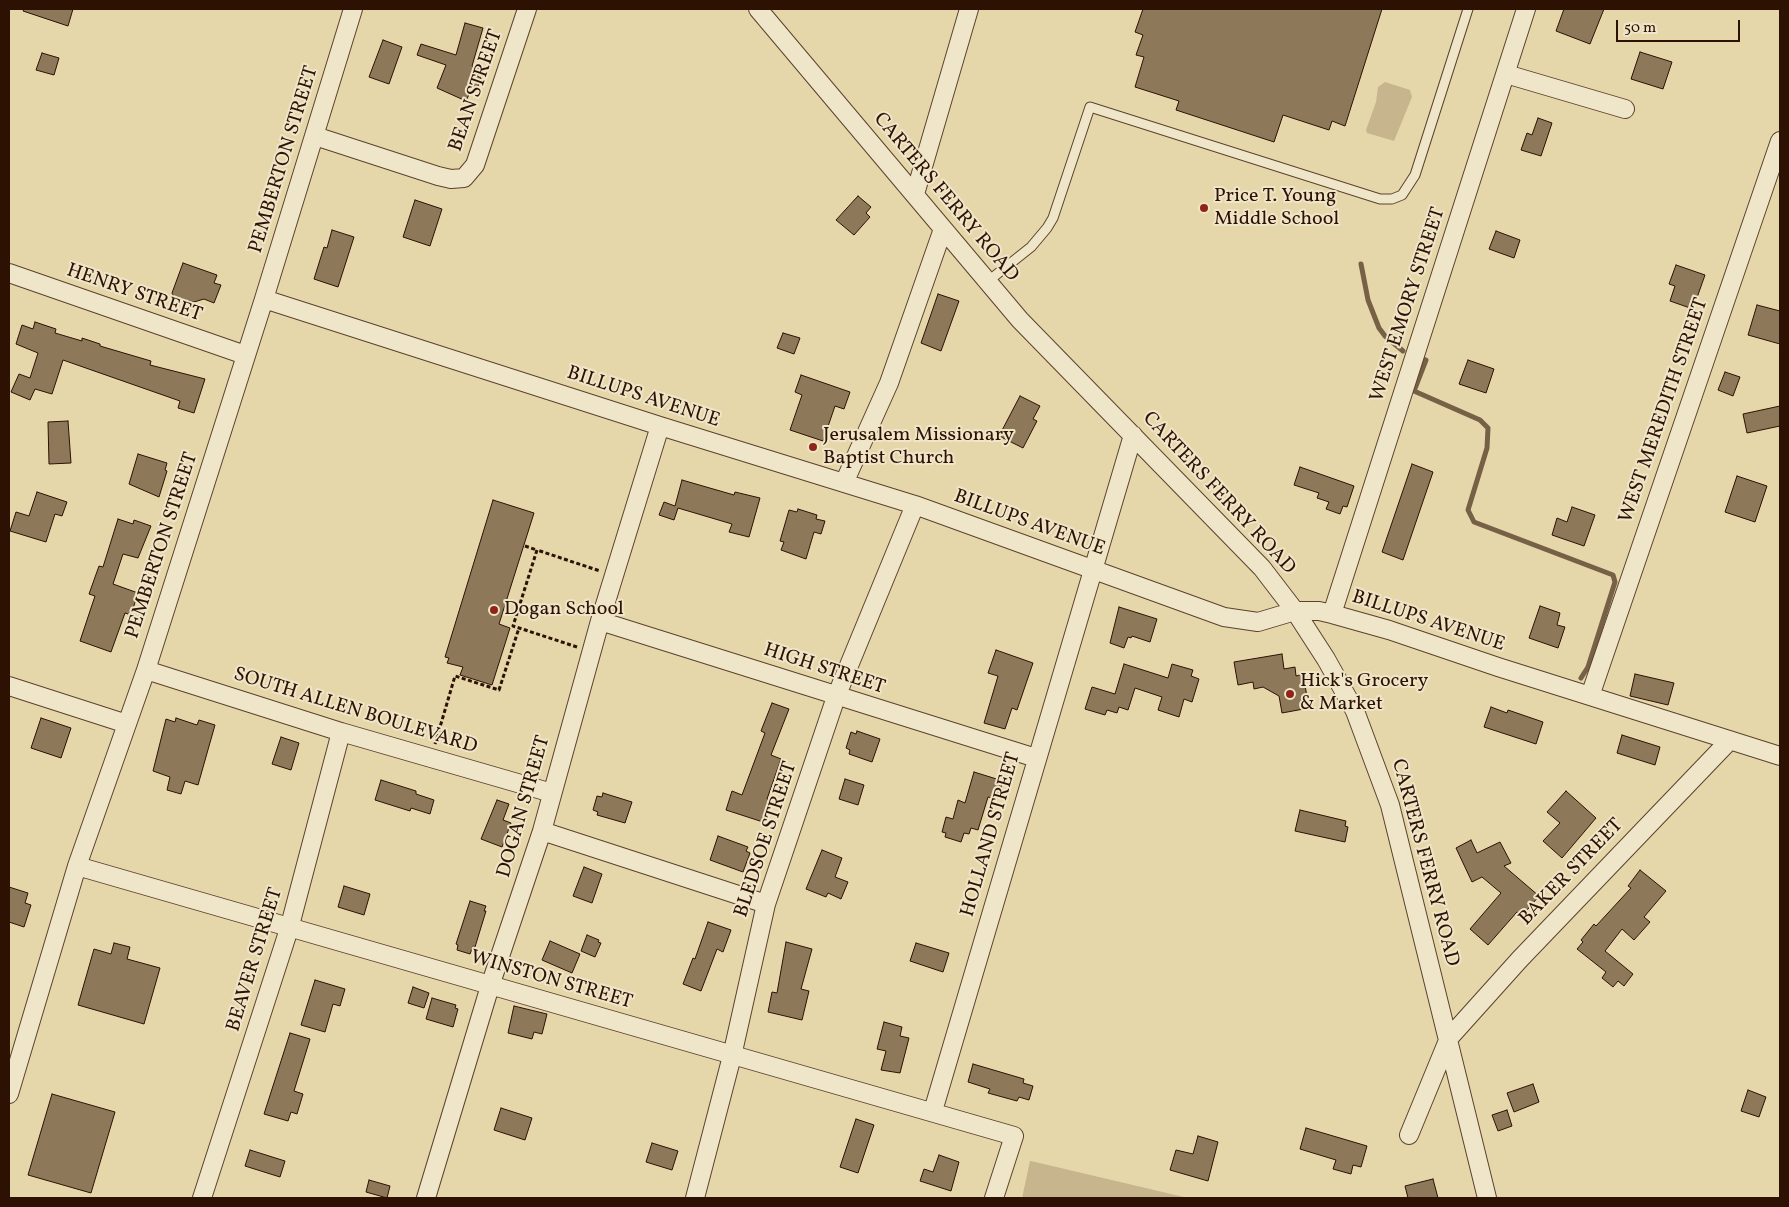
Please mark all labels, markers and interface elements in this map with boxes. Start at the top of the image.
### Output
scale bar [1619,10,1743,42]
text: 50 m [1624,18,1656,39]
street label: BEAN STREET [445,27,509,155]
street label: PEMBERTON STREET [245,64,325,256]
street label: CARTERS FERRY ROAD [867,108,1023,288]
place label: Price T. Young Middle School [1214,185,1339,232]
marker: Price T. Young Middle School [1198,202,1210,214]
street label: WEST EMORY STREET [1366,205,1452,405]
street label: HENRY STREET [63,260,205,328]
street label: WEST MEREDITH STREET [1615,295,1715,527]
street label: BILLUPS AVENUE [564,362,722,434]
street label: CARTERS FERRY ROAD [1136,408,1300,580]
place label: Jerusalem Missionary Baptist Church [823,424,1014,471]
marker: Jerusalem Missionary Baptist Church [807,441,819,453]
street label: PEMBERTON STREET [122,450,204,642]
street label: BILLUPS AVENUE [950,485,1108,563]
street label: BILLUPS AVENUE [1349,586,1507,658]
place label: Dogan School [504,598,624,622]
marker: Dogan School [488,604,500,616]
street label: HIGH STREET [760,639,888,701]
street label: SOUTH ALLEN BOULEVARD [230,663,480,761]
place label: Hick's Grocery & Market [1300,670,1428,717]
marker: Hick's Grocery & Market [1284,688,1296,700]
street label: DOGAN STREET [493,733,557,881]
street label: HOLLAND STREET [957,750,1027,920]
street label: CARTERS FERRY ROAD [1385,757,1463,969]
street label: BLEDSOE STREET [730,759,804,921]
street label: BAKER STREET [1515,814,1629,932]
street label: BEAVER STREET [223,885,289,1035]
street label: WINSTON STREET [467,946,635,1016]

